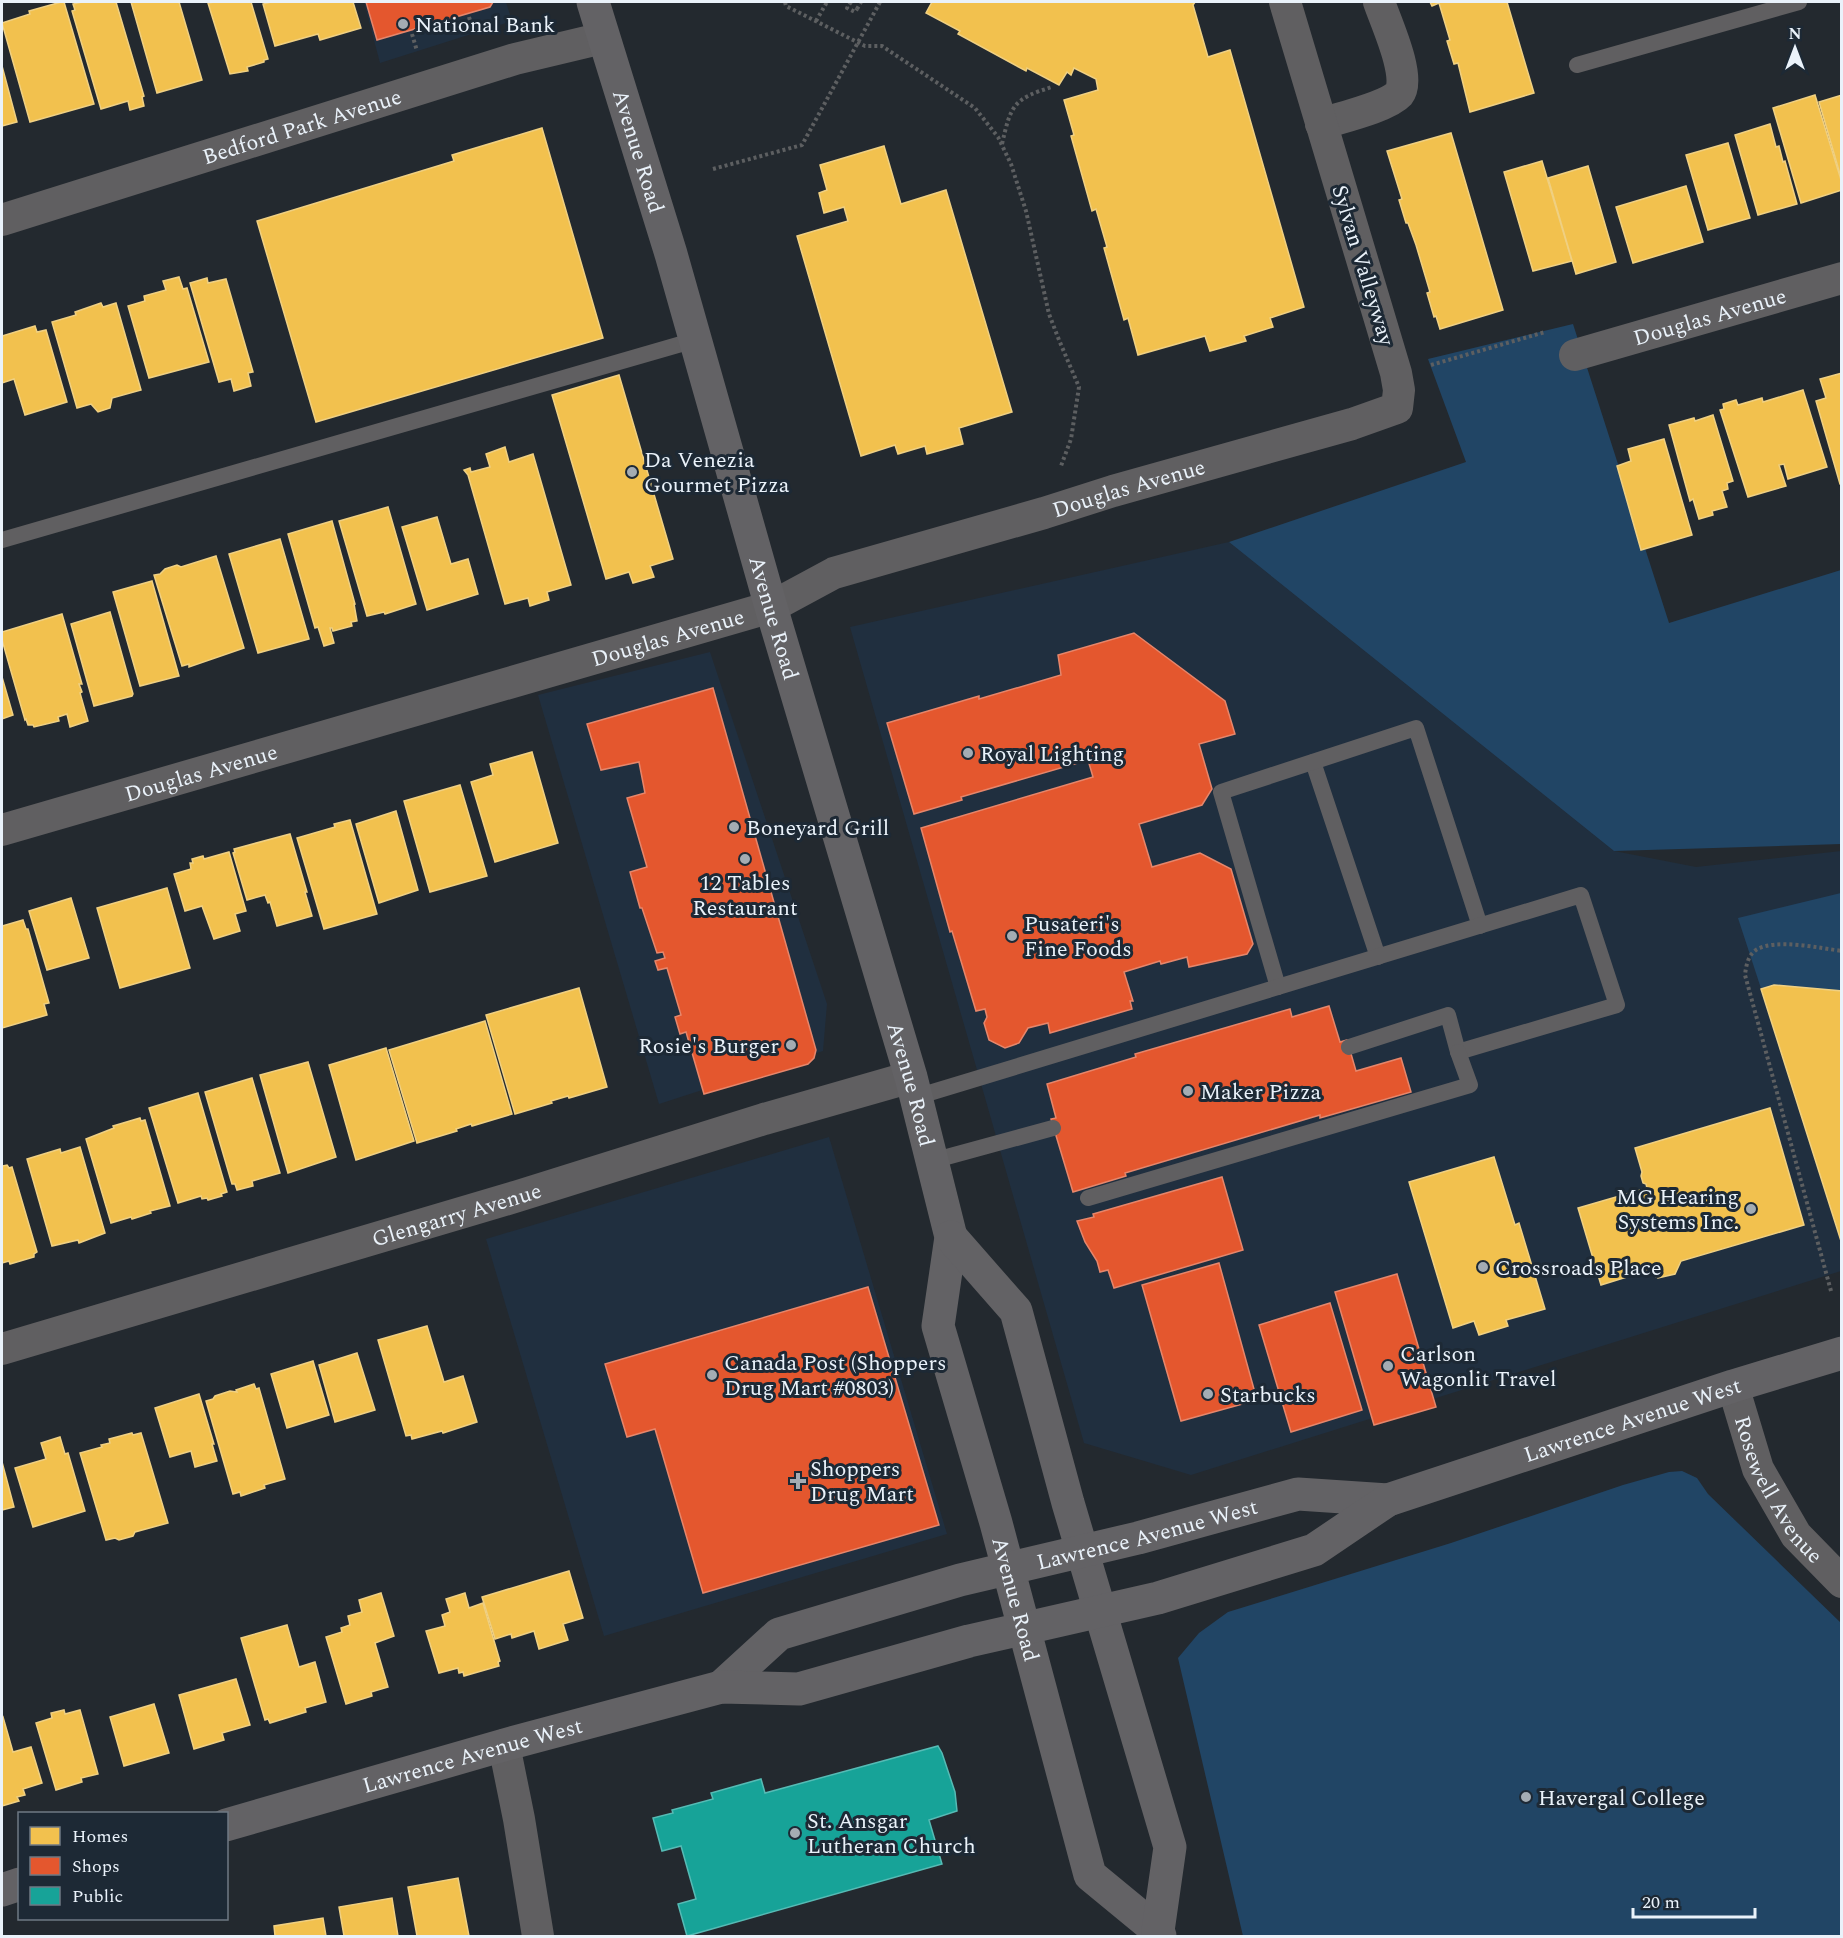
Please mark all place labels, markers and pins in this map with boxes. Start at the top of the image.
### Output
place label: National Bank [415,9,555,42]
marker: National Bank [396,17,410,31]
place label: Da Venezia Gourmet Pizza [644,444,790,502]
marker: Da Venezia Gourmet Pizza [625,465,639,479]
place label: Royal Lighting [980,738,1124,771]
marker: Royal Lighting [961,746,975,760]
place label: Boneyard Grill [746,812,889,845]
marker: Boneyard Grill [727,820,741,834]
marker: 12 Tables Restaurant [738,852,752,866]
place label: 12 Tables Restaurant [692,867,798,925]
place label: Pusateri's Fine Foods [1024,908,1132,966]
marker: Pusateri's Fine Foods [1005,929,1019,943]
place label: Rosie's Burger [638,1030,779,1063]
marker: Rosie's Burger [784,1038,798,1052]
place label: Maker Pizza [1200,1076,1322,1109]
marker: Maker Pizza [1181,1084,1195,1098]
place label: MG Hearing Systems Inc. [1616,1181,1739,1239]
marker: MG Hearing Systems Inc. [1744,1202,1758,1216]
place label: Crossroads Place [1495,1252,1662,1285]
marker: Crossroads Place [1476,1260,1490,1274]
place label: Carlson Wagonlit Travel [1400,1338,1556,1396]
place label: Canada Post (Shoppers Drug Mart #0803) [724,1347,947,1405]
marker: Carlson Wagonlit Travel [1381,1359,1395,1373]
marker: Canada Post (Shoppers Drug Mart #0803) [705,1368,719,1382]
place label: Starbucks [1220,1379,1316,1412]
marker: Starbucks [1201,1387,1215,1401]
place label: Shoppers Drug Mart [810,1453,914,1511]
marker: Shoppers Drug Mart [791,1474,805,1488]
place label: Havergal College [1538,1782,1705,1815]
marker: Havergal College [1519,1790,1533,1804]
place label: St. Ansgar Lutheran Church [807,1805,976,1863]
marker: St. Ansgar Lutheran Church [788,1826,802,1840]

